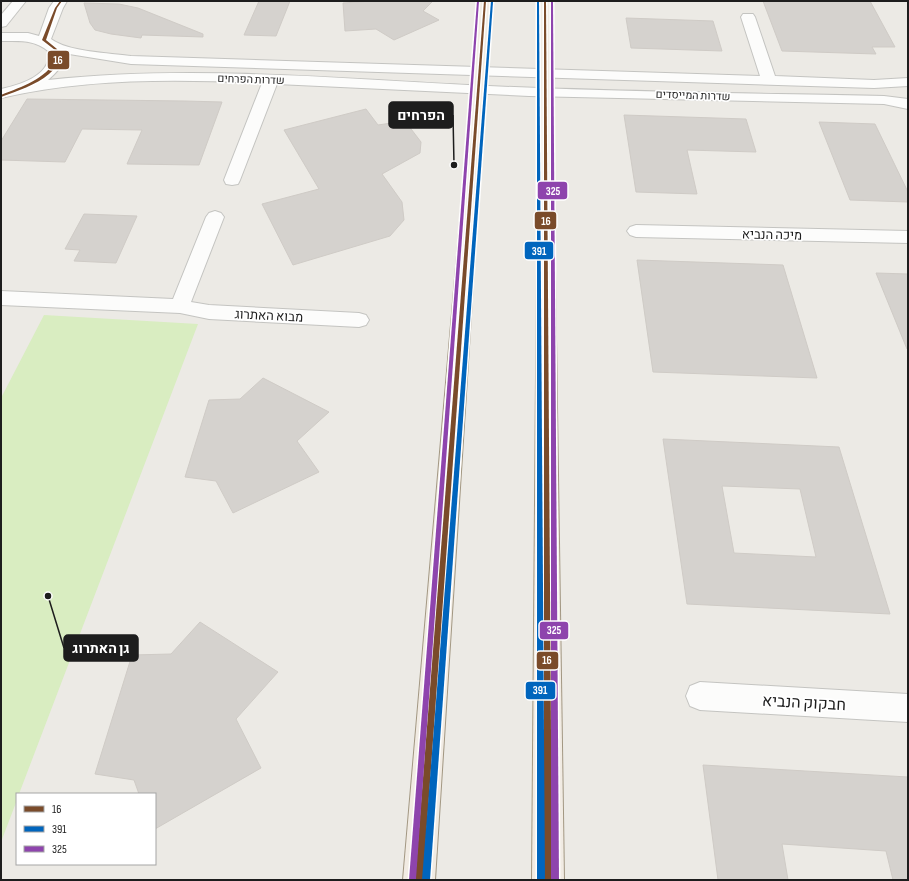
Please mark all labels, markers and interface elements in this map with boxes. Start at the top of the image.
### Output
line badge: 16 [47,50,70,70]
text: 16 [53,54,63,67]
street label: שדרות הפרחים [217,72,285,87]
street label: שדרות המייסדים [655,88,731,103]
callout: הפרחים [389,102,453,128]
text: הפרחים [397,107,445,124]
line badge: 325 [537,181,568,200]
text: 325 [546,185,560,198]
line badge: 16 [534,211,557,230]
text: 16 [541,215,551,228]
street label: מיכה הנביא [742,226,802,244]
line badge: 391 [524,241,554,260]
text: 391 [532,245,547,258]
street label: מבוא האתרוג [234,306,304,326]
line badge: 325 [539,621,569,640]
text: 325 [547,624,561,637]
callout: גן האתרוג [64,635,138,661]
text: גן האתרוג [72,640,130,657]
line badge: 16 [536,651,559,670]
text: 16 [542,654,552,667]
line badge: 391 [525,681,556,700]
text: 391 [533,684,548,697]
street label: חבקוק הנביא [761,692,846,715]
legend [16,793,156,865]
text: 16 [52,802,61,817]
text: 391 [52,822,67,837]
text: 325 [52,842,67,857]

